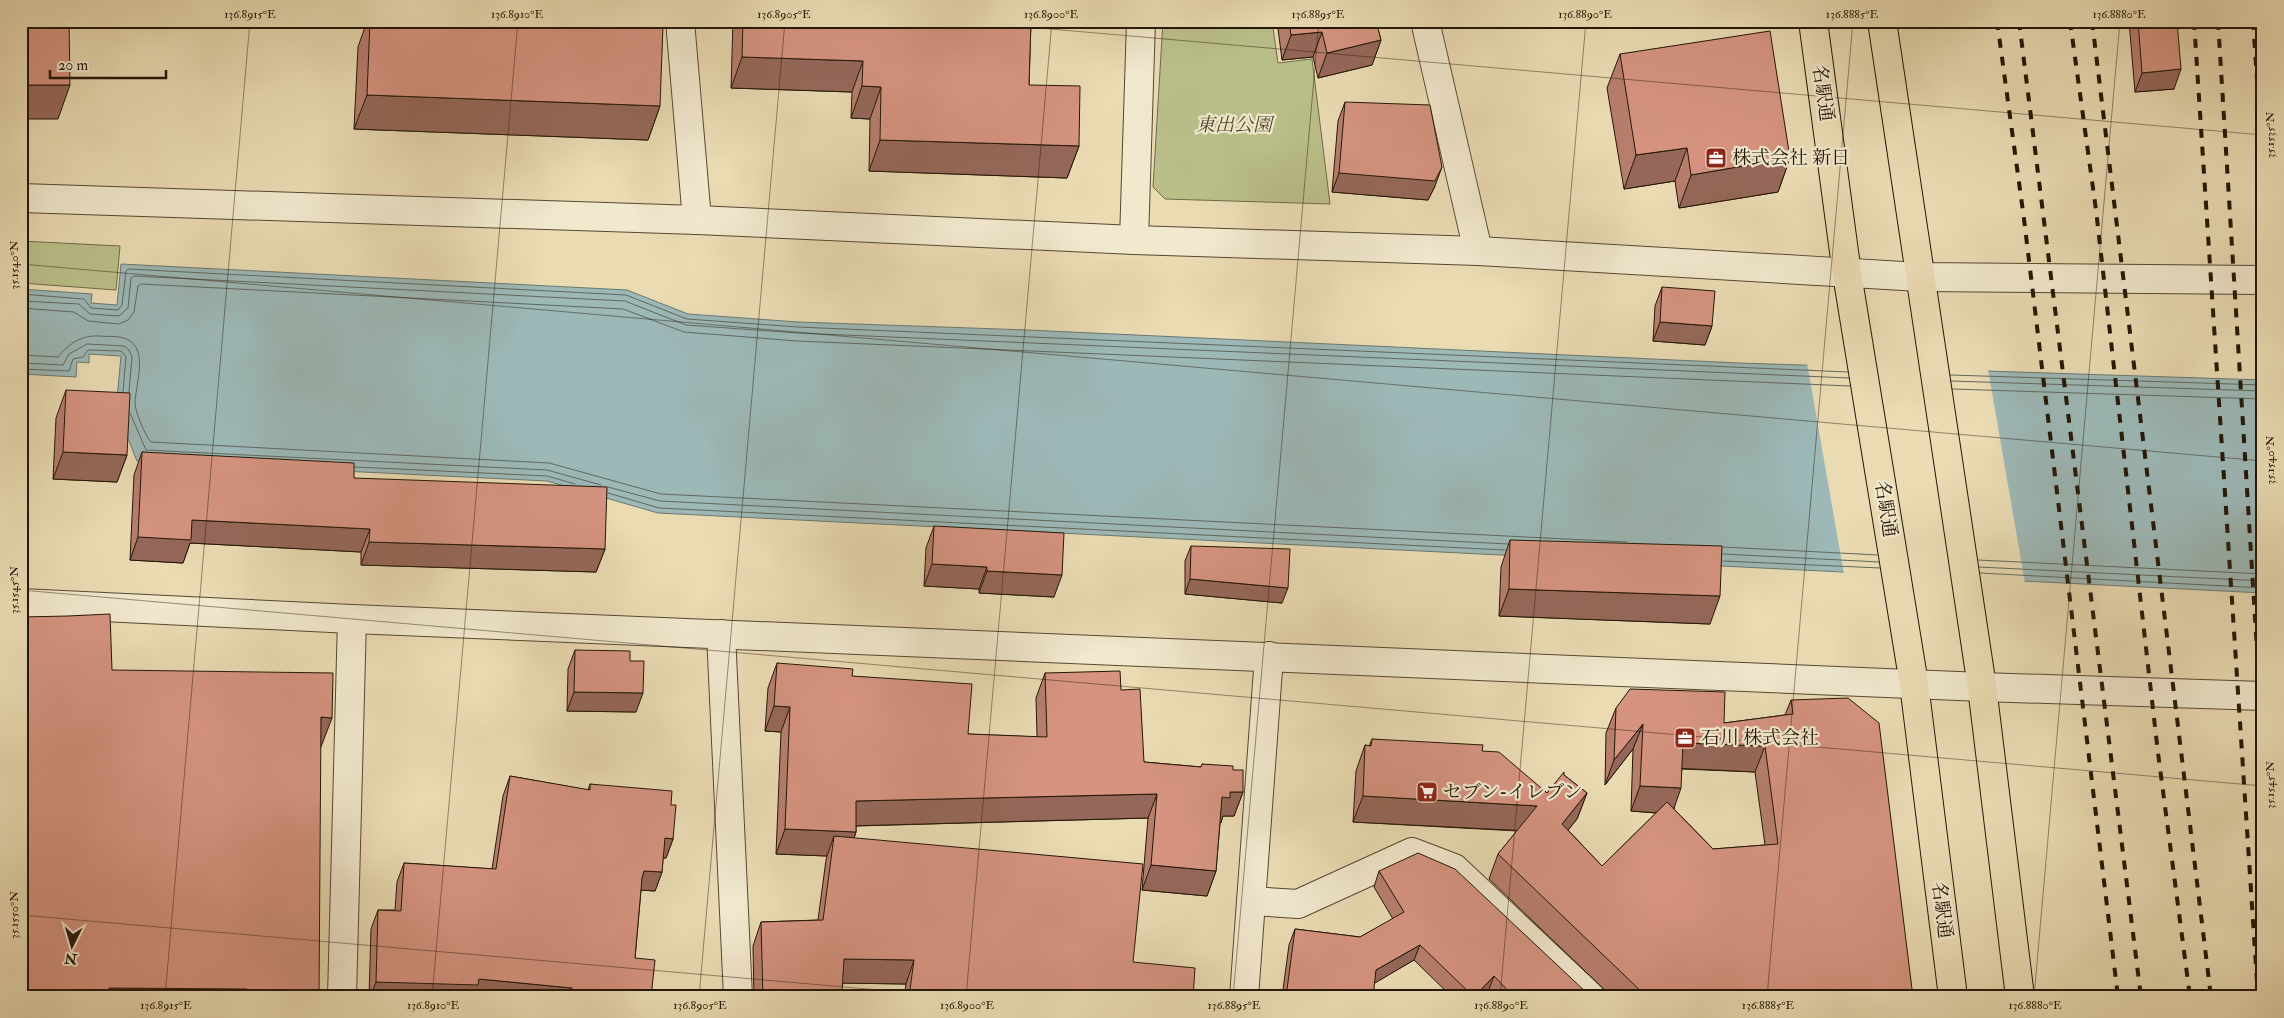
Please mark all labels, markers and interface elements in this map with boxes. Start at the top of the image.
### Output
text: 136.8915°E [224,7,276,22]
text: 136.8910°E [491,7,543,22]
text: 136.8905°E [757,7,811,22]
text: 136.8900°E [1024,7,1078,22]
text: 136.8895°E [1292,7,1345,22]
text: 136.8890°E [1558,7,1612,22]
text: 136.8885°E [1826,7,1879,22]
text: 136.8880°E [2092,7,2146,22]
scale bar [50,48,166,80]
text: 20 m [58,56,88,75]
street label: 名駅通 [1807,63,1839,123]
text: 35.1535°N [2263,112,2278,158]
park label: 東出公園 [1196,113,1275,137]
office icon: 株式会社 新日 [1704,146,1728,170]
place label: 株式会社 新日 [1732,146,1850,170]
text: 35.1540°N [7,240,22,289]
text: 35.1540°N [2263,435,2278,484]
street label: 名駅通 [1870,479,1902,539]
text: 35.1545°N [7,566,22,614]
office icon: 石川 株式会社 [1673,726,1697,750]
place label: 石川 株式会社 [1701,726,1819,750]
text: 35.1545°N [2263,761,2278,809]
supermarket icon: セブン-イレブン [1415,780,1439,804]
place label: セブン-イレブン [1443,780,1583,804]
street label: 名駅通 [1927,880,1957,940]
text: 35.1550°N [7,891,22,939]
north arrow [48,920,98,970]
text: N [63,949,79,968]
text: 136.8915°E [140,998,192,1013]
text: 136.8910°E [407,998,459,1013]
text: 136.8905°E [673,998,727,1013]
text: 136.8900°E [940,998,994,1013]
text: 136.8895°E [1208,998,1261,1013]
text: 136.8890°E [1474,998,1528,1013]
text: 136.8885°E [1742,998,1795,1013]
text: 136.8880°E [2008,998,2062,1013]

